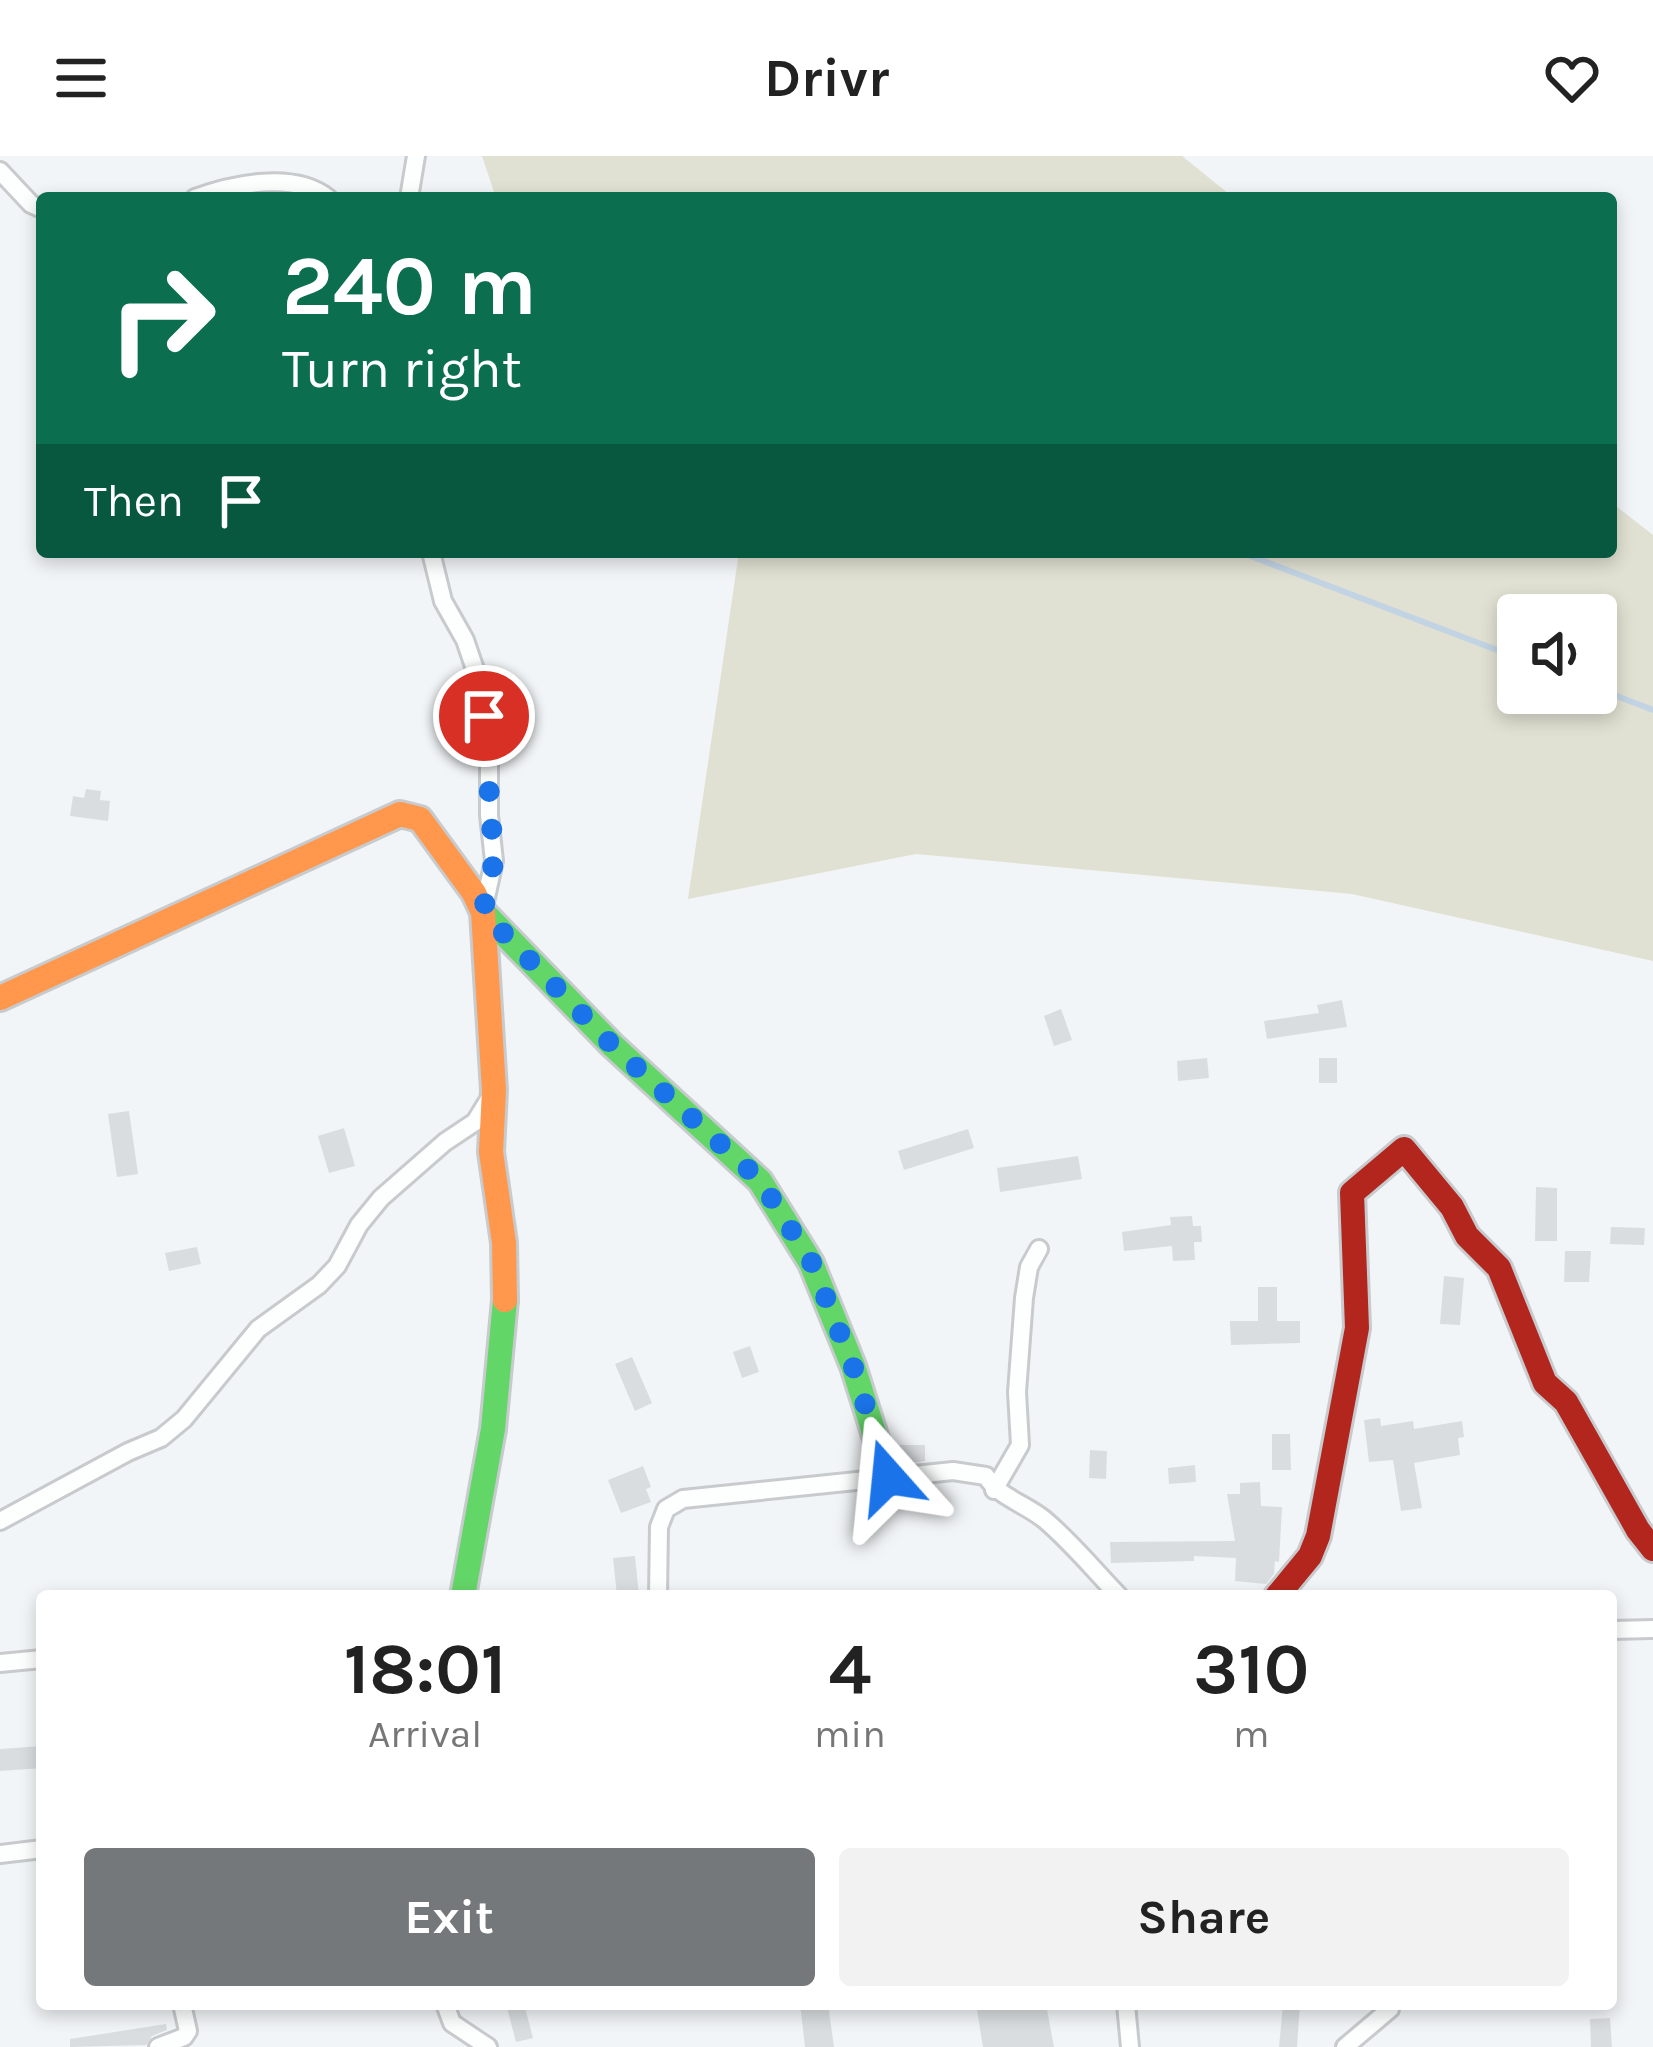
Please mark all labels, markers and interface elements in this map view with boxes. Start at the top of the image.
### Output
icon: menu [48,45,114,111]
icon: heart [1539,45,1605,111]
text: Drivr [764,46,889,110]
text: 240 m [282,237,537,335]
icon: right [84,240,240,396]
text: Turn right [282,337,522,401]
icon: arrive [208,468,274,534]
text: Then [84,475,184,527]
map controls [1497,594,1617,714]
button: sound [1497,594,1617,714]
pin [433,665,535,767]
icon: arrive [451,683,517,749]
position arrow [825,1414,951,1540]
text: 18:01 [344,1627,506,1711]
text: 4 [828,1627,871,1711]
text: 310 [1193,1627,1309,1711]
text: Arrival [368,1711,482,1757]
text: min [814,1711,886,1757]
text: m [1233,1711,1270,1757]
button: Exit [84,1848,815,1986]
button: Share [839,1848,1569,1986]

